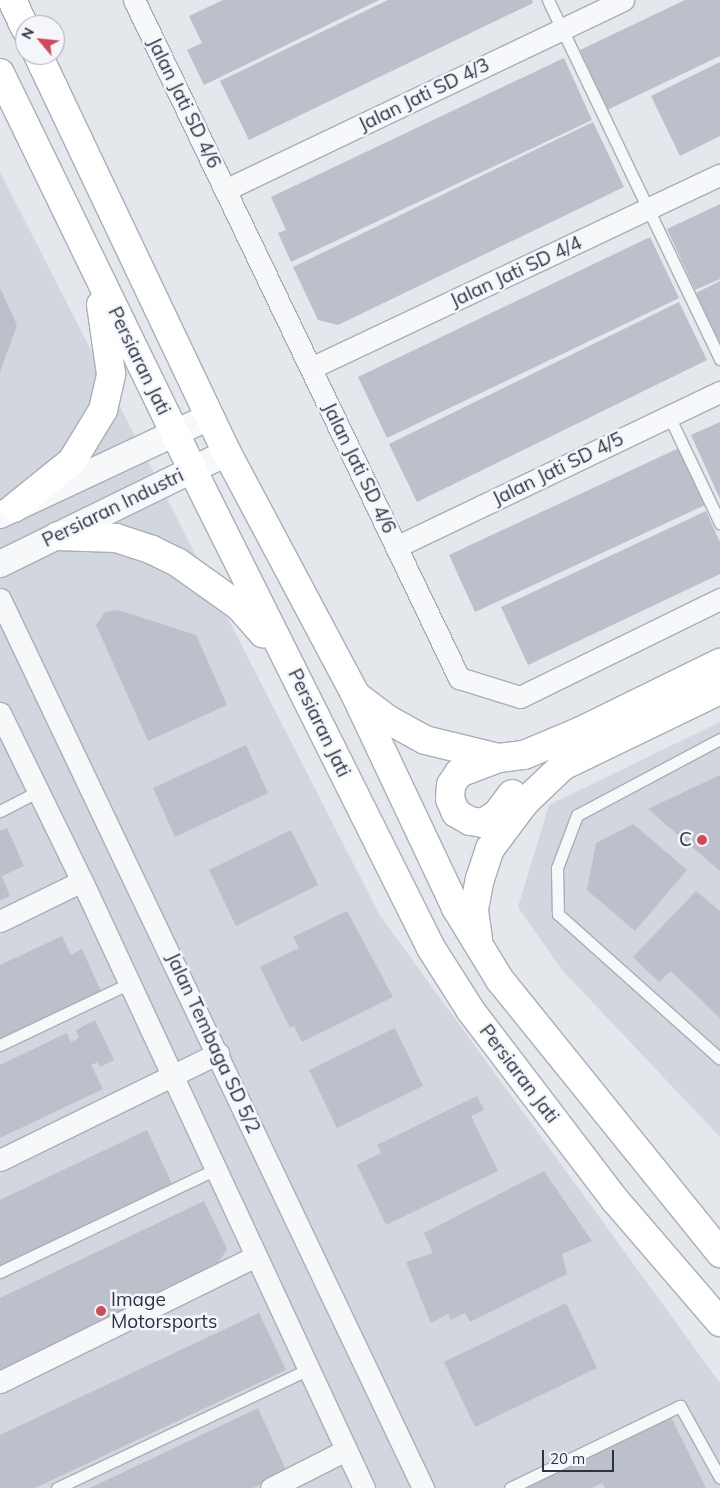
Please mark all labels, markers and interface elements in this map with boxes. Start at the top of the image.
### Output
north arrow [15,15,65,65]
text: N [17,25,38,42]
street label: Jalan Jati SD 4/6 [142,34,226,172]
street label: Jalan Jati SD 4/3 [355,53,493,137]
street label: Jalan Jati SD 4/4 [447,232,585,312]
street label: Persiaran Jati [103,303,175,419]
street label: Jalan Jati SD 4/6 [317,399,401,537]
street label: Jalan Jati SD 4/5 [489,427,627,511]
street label: Persiaran Industri [39,464,187,552]
street label: Persiaran Jati [283,665,355,781]
place label: C [679,829,692,851]
marker: C [696,834,708,846]
street label: Jalan Tembaga SD 5/2 [161,949,265,1137]
street label: Persiaran Jati [475,1020,563,1128]
place label: Image Motorsports [111,1289,217,1333]
marker: Image Motorsports [95,1305,107,1317]
scale bar [545,1440,618,1472]
text: 20 m [550,1449,585,1468]

